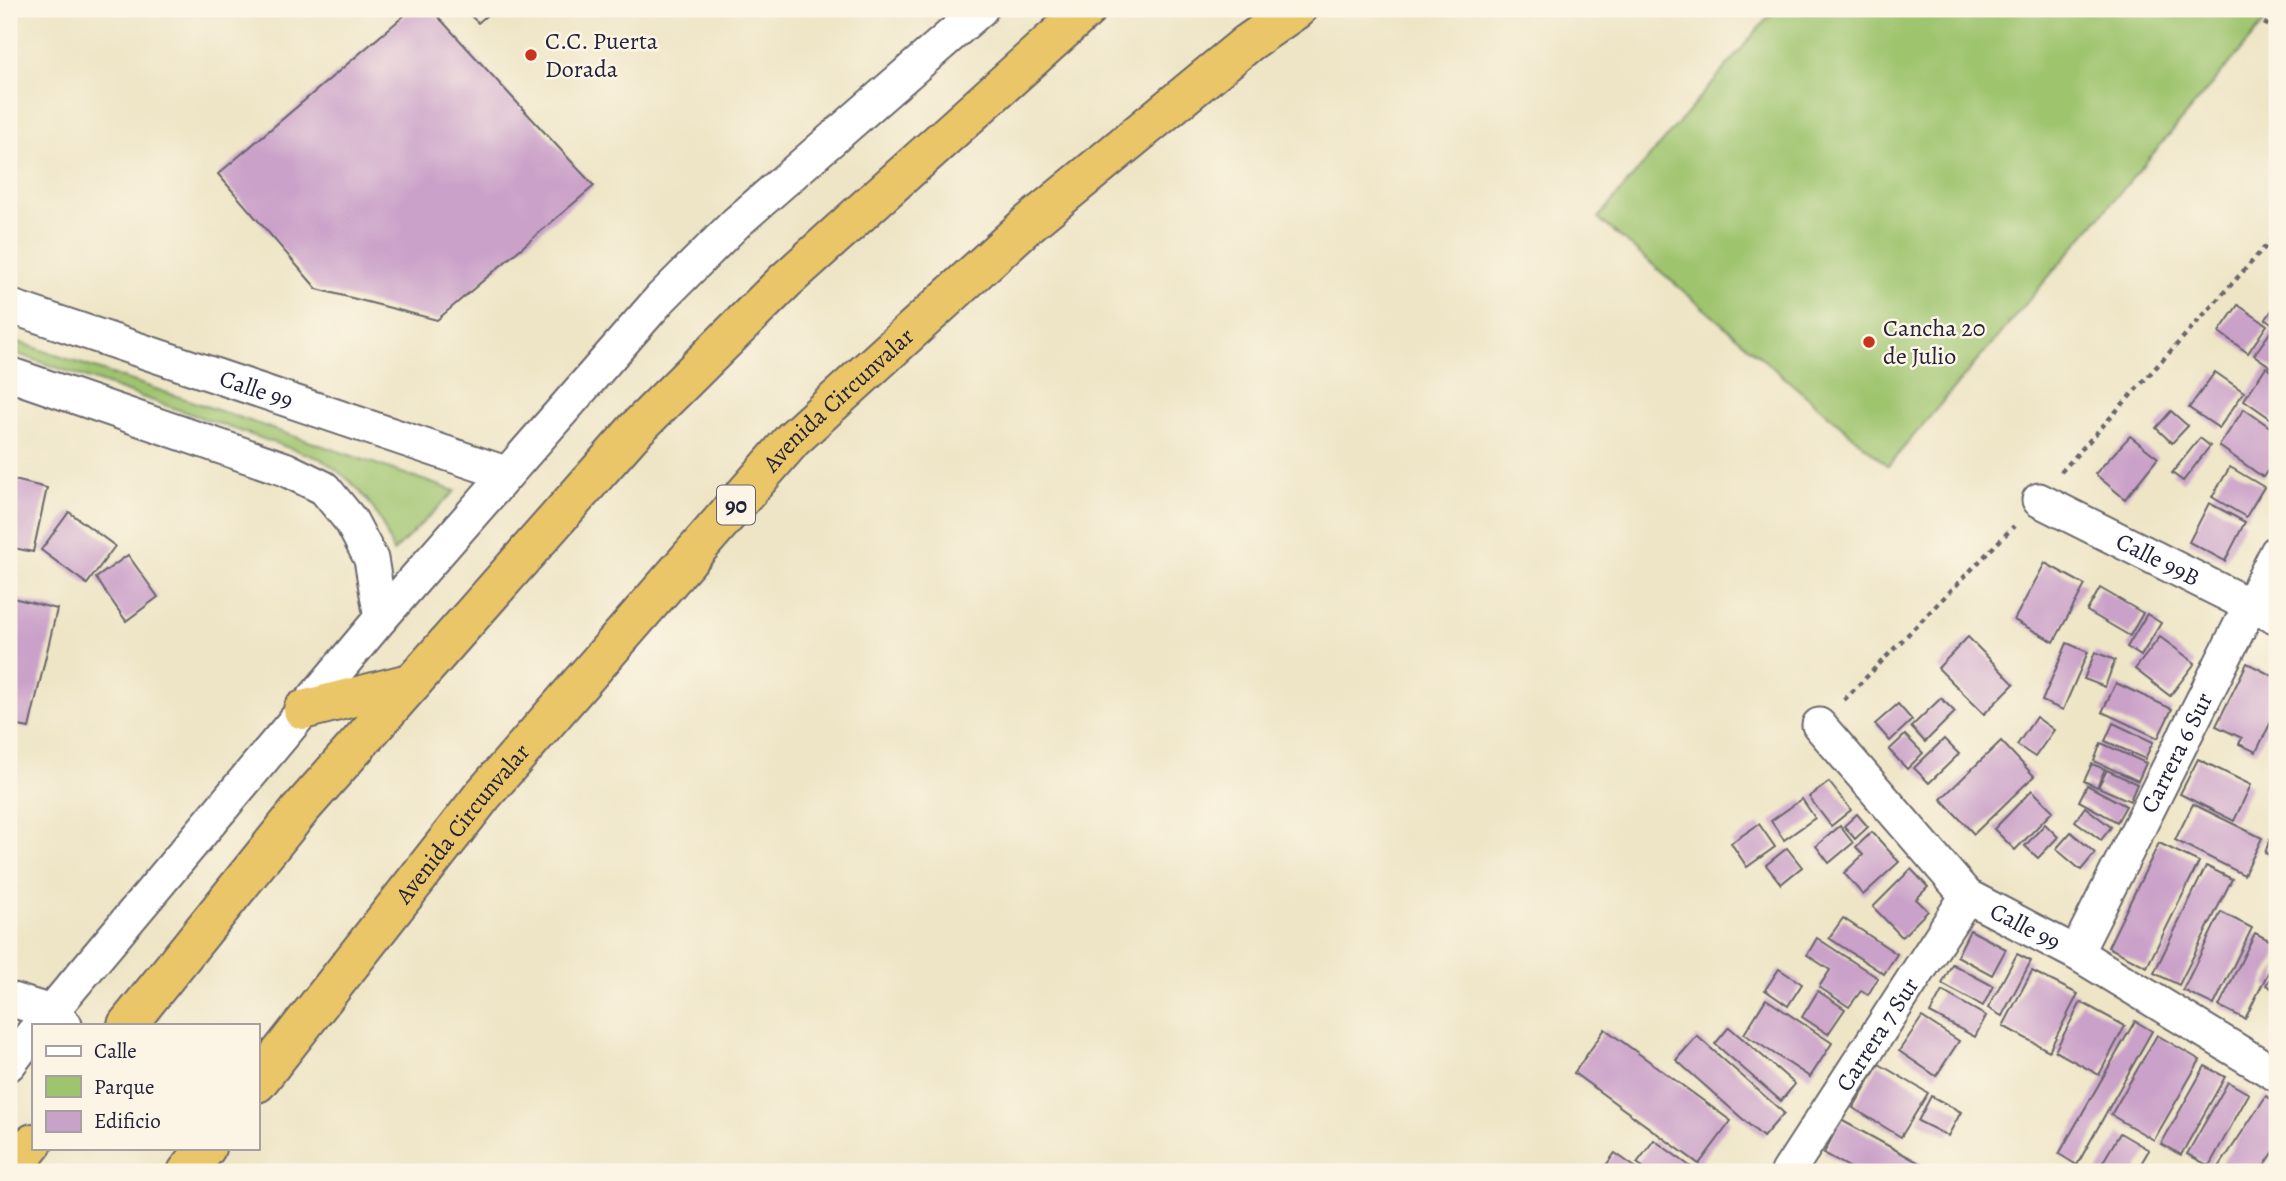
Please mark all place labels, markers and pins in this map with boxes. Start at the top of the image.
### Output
place label: C.C. Puerta Dorada [545,25,659,85]
marker: C.C. Puerta Dorada [523,47,539,63]
place label: Cancha 20 de Julio [1883,312,1985,372]
marker: Cancha 20 de Julio [1861,334,1877,350]

